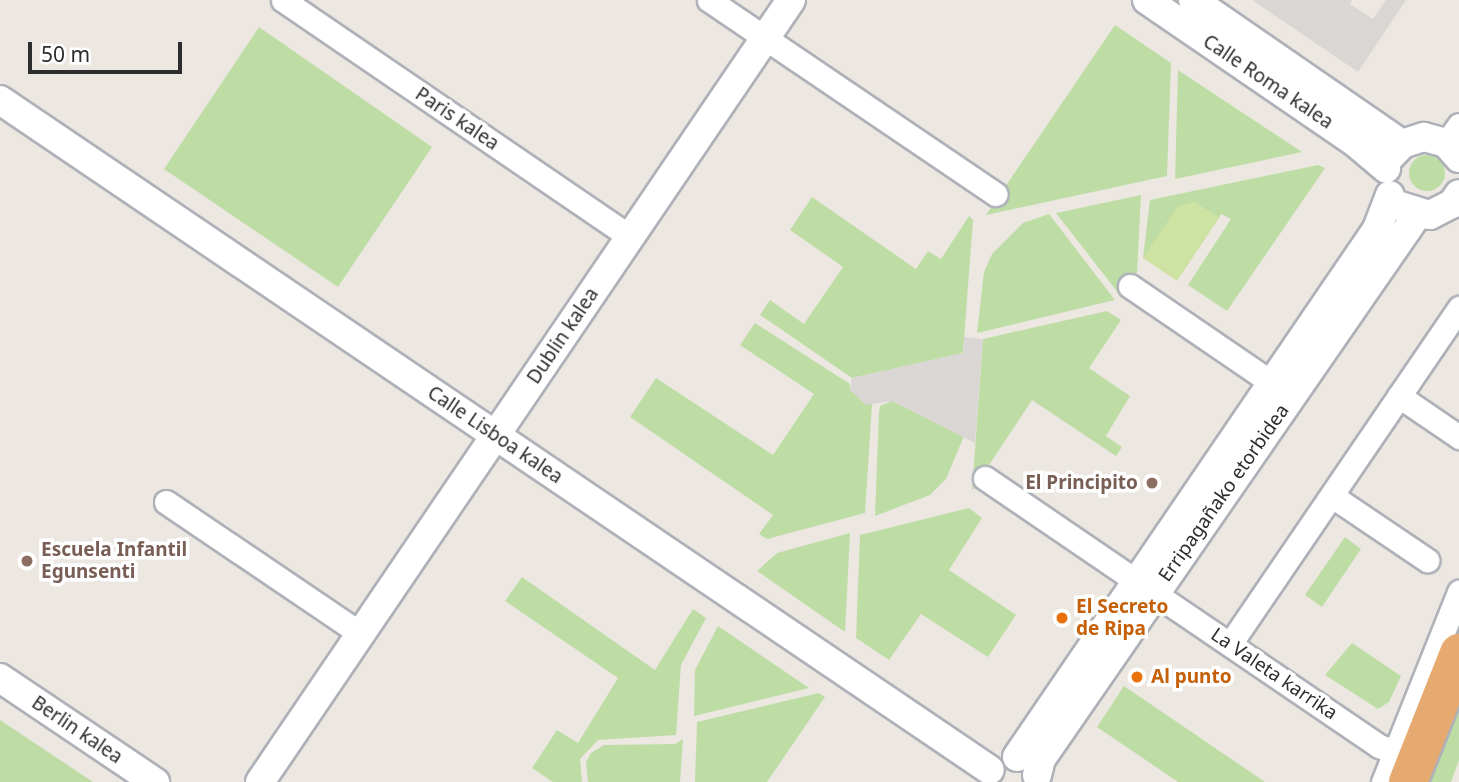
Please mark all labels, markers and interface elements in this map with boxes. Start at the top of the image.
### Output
scale bar [32,28,186,72]
street label: Calle Roma kalea [1199,30,1337,134]
text: 50 m [41,40,90,68]
street label: Paris kalea [411,83,503,155]
street label: Dublin kalea [523,284,603,388]
street label: Calle Lisboa kalea [423,381,567,489]
street label: Erripagañako etorbidea [1154,400,1294,586]
place label: El Principito [1025,472,1138,494]
marker: El Principito [1144,475,1160,491]
place label: Escuela Infantil Egunsenti [41,539,187,583]
marker: Escuela Infantil Egunsenti [19,553,35,569]
place label: El Secreto de Ripa [1076,596,1168,640]
marker: El Secreto de Ripa [1054,610,1070,626]
street label: La Valeta karrika [1206,623,1342,725]
place label: Al punto [1151,666,1232,688]
marker: Al punto [1129,669,1145,685]
street label: Berlin kalea [27,691,127,769]

